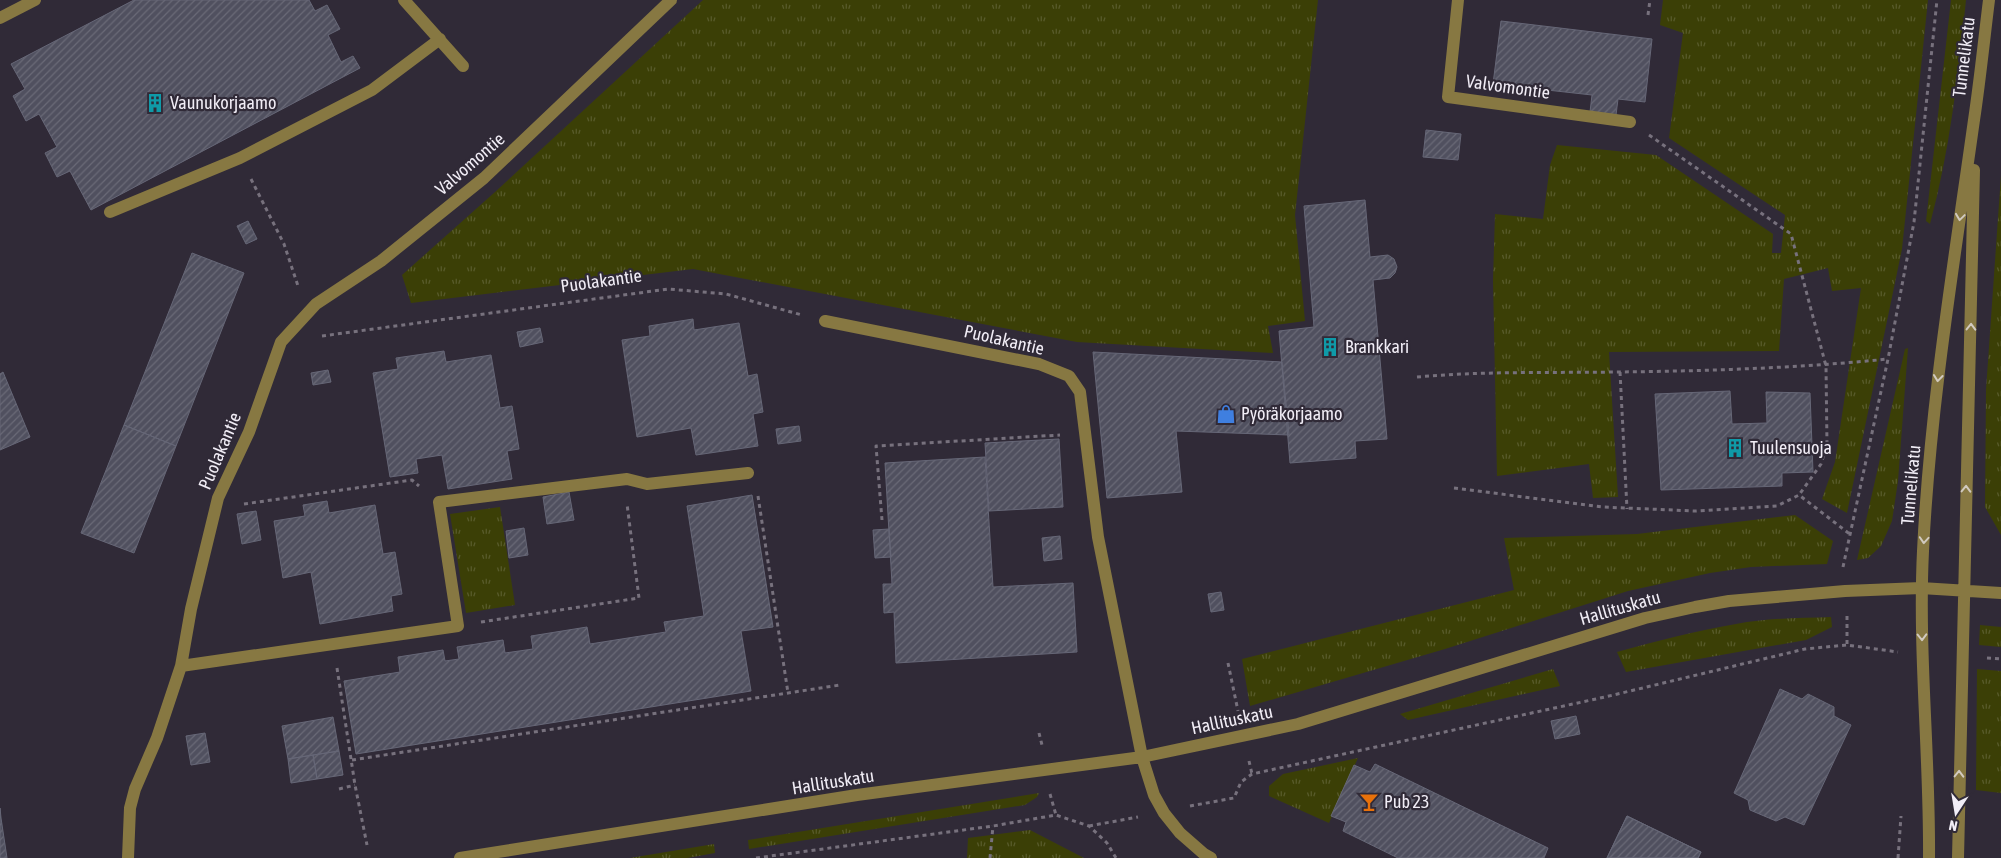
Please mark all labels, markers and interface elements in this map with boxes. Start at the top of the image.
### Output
street label: Tunnelikatu [1948,16,1979,98]
street label: Valvomontie [1465,70,1551,103]
building icon: Vaunukorjaamo [144,92,166,114]
place label: Vaunukorjaamo [170,92,276,113]
street label: Valvomontie [431,128,508,199]
one-way arrow [1956,213,1966,222]
street label: Puolakantie [559,264,643,297]
street label: Puolakantie [962,320,1046,359]
one-way arrow [1966,323,1976,330]
building icon: Brankkari [1319,336,1341,358]
place label: Brankkari [1345,336,1409,357]
one-way arrow [1933,375,1944,383]
shop icon: Pyöräkorjaamo [1215,403,1237,425]
place label: Pyöräkorjaamo [1241,403,1342,424]
street label: Puolakantie [194,409,245,492]
building icon: Tuulensuoja [1724,437,1746,459]
place label: Tuulensuoja [1750,437,1832,458]
street label: Tunnelikatu [1897,444,1924,526]
one-way arrow [1961,485,1971,493]
one-way arrow [1918,536,1929,544]
street label: Hallituskatu [1577,586,1663,629]
one-way arrow [1917,633,1928,641]
street label: Hallituskatu [1189,701,1275,738]
street label: Hallituskatu [790,765,876,798]
one-way arrow [1954,770,1964,778]
north arrow [1931,788,1981,838]
bar icon: Pub 23 [1358,791,1380,813]
place label: Pub 23 [1384,791,1429,812]
text: N [1948,817,1959,834]

